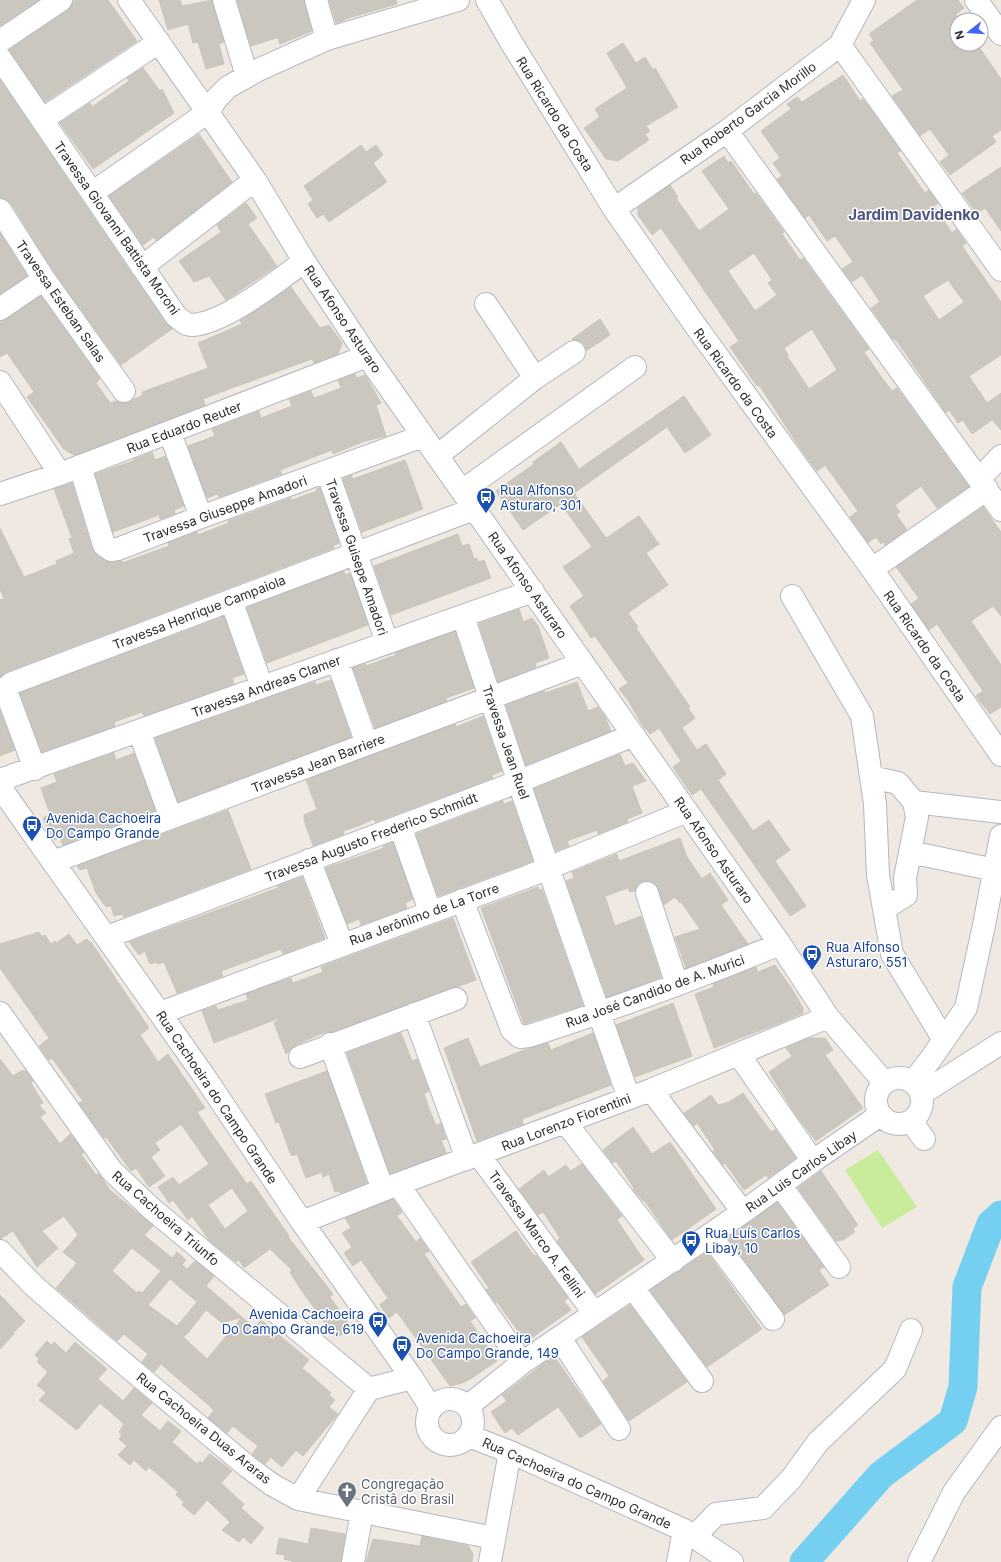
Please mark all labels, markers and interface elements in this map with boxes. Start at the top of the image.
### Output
north arrow [949,12,989,52]
text: N [952,29,967,41]
street label: Rua Ricardo da Costa [513,54,597,174]
street label: Rua Roberto Garcia Morillo [677,58,819,168]
street label: Travessa Giovanni Battista Moroni [51,138,183,318]
district label: Jardim Davidenko [848,205,980,224]
street label: Travessa Esteban Salas [13,237,109,365]
street label: Rua Afonso Asturaro [301,262,385,376]
street label: Rua Ricardo da Costa [691,325,781,441]
street label: Rua Eduardo Reuter [124,398,244,456]
street label: Travessa Giuseppe Amadori [141,472,309,546]
street label: Travessa Guisepe Amadori [323,476,391,638]
place label: Rua Alfonso Asturaro, 301 [500,482,581,513]
bus stop icon: Rua Alfonso Asturaro, 301 [475,486,497,514]
street label: Rua Afonso Asturaro [485,529,571,642]
street label: Travessa Henrique Campaiola [110,572,288,652]
street label: Rua Ricardo da Costa [881,587,969,705]
street label: Travessa Andreas Clamer [189,651,343,720]
street label: Travessa Jean Ruel [479,683,533,801]
street label: Travessa Jean Barriere [249,730,387,796]
street label: Travessa Augusto Frederico Schmidt [262,789,480,885]
street label: Rua Afonso Asturaro [671,794,757,907]
place label: Avenida Cachoeira Do Campo Grande [46,810,161,841]
bus stop icon: Avenida Cachoeira Do Campo Grande [21,814,43,842]
street label: Rua Jerônimo de La Torre [347,879,501,949]
place label: Rua Alfonso Asturaro, 551 [826,939,907,970]
bus stop icon: Rua Alfonso Asturaro, 551 [801,943,823,971]
street label: Rua José Candido de A. Murici [563,951,747,1031]
street label: Rua Cachoeira do Campo Grande [153,1007,281,1187]
street label: Rua Lorenzo Fiorentini [499,1090,633,1154]
street label: Rua Luis Carlos Libay [742,1127,860,1215]
street label: Rua Cachoeira Triunfo [109,1167,223,1269]
street label: Travessa Marco A. Fellini [486,1167,588,1301]
place label: Rua Luís Carlos Libay, 10 [705,1225,801,1256]
bus stop icon: Rua Luís Carlos Libay, 10 [680,1229,702,1257]
place label: Avenida Cachoeira Do Campo Grande, 619 [222,1306,364,1337]
bus stop icon: Avenida Cachoeira Do Campo Grande, 619 [367,1310,389,1338]
place label: Avenida Cachoeira Do Campo Grande, 149 [416,1330,559,1361]
bus stop icon: Avenida Cachoeira Do Campo Grande, 149 [391,1334,413,1362]
street label: Rua Cachoeira Duas Araras [134,1369,275,1487]
street label: Rua Cachoeira do Campo Grande [480,1434,674,1532]
place label: Congregação Cristã do Brasil [361,1476,454,1507]
church icon: Congregação Cristã do Brasil [336,1480,358,1508]

